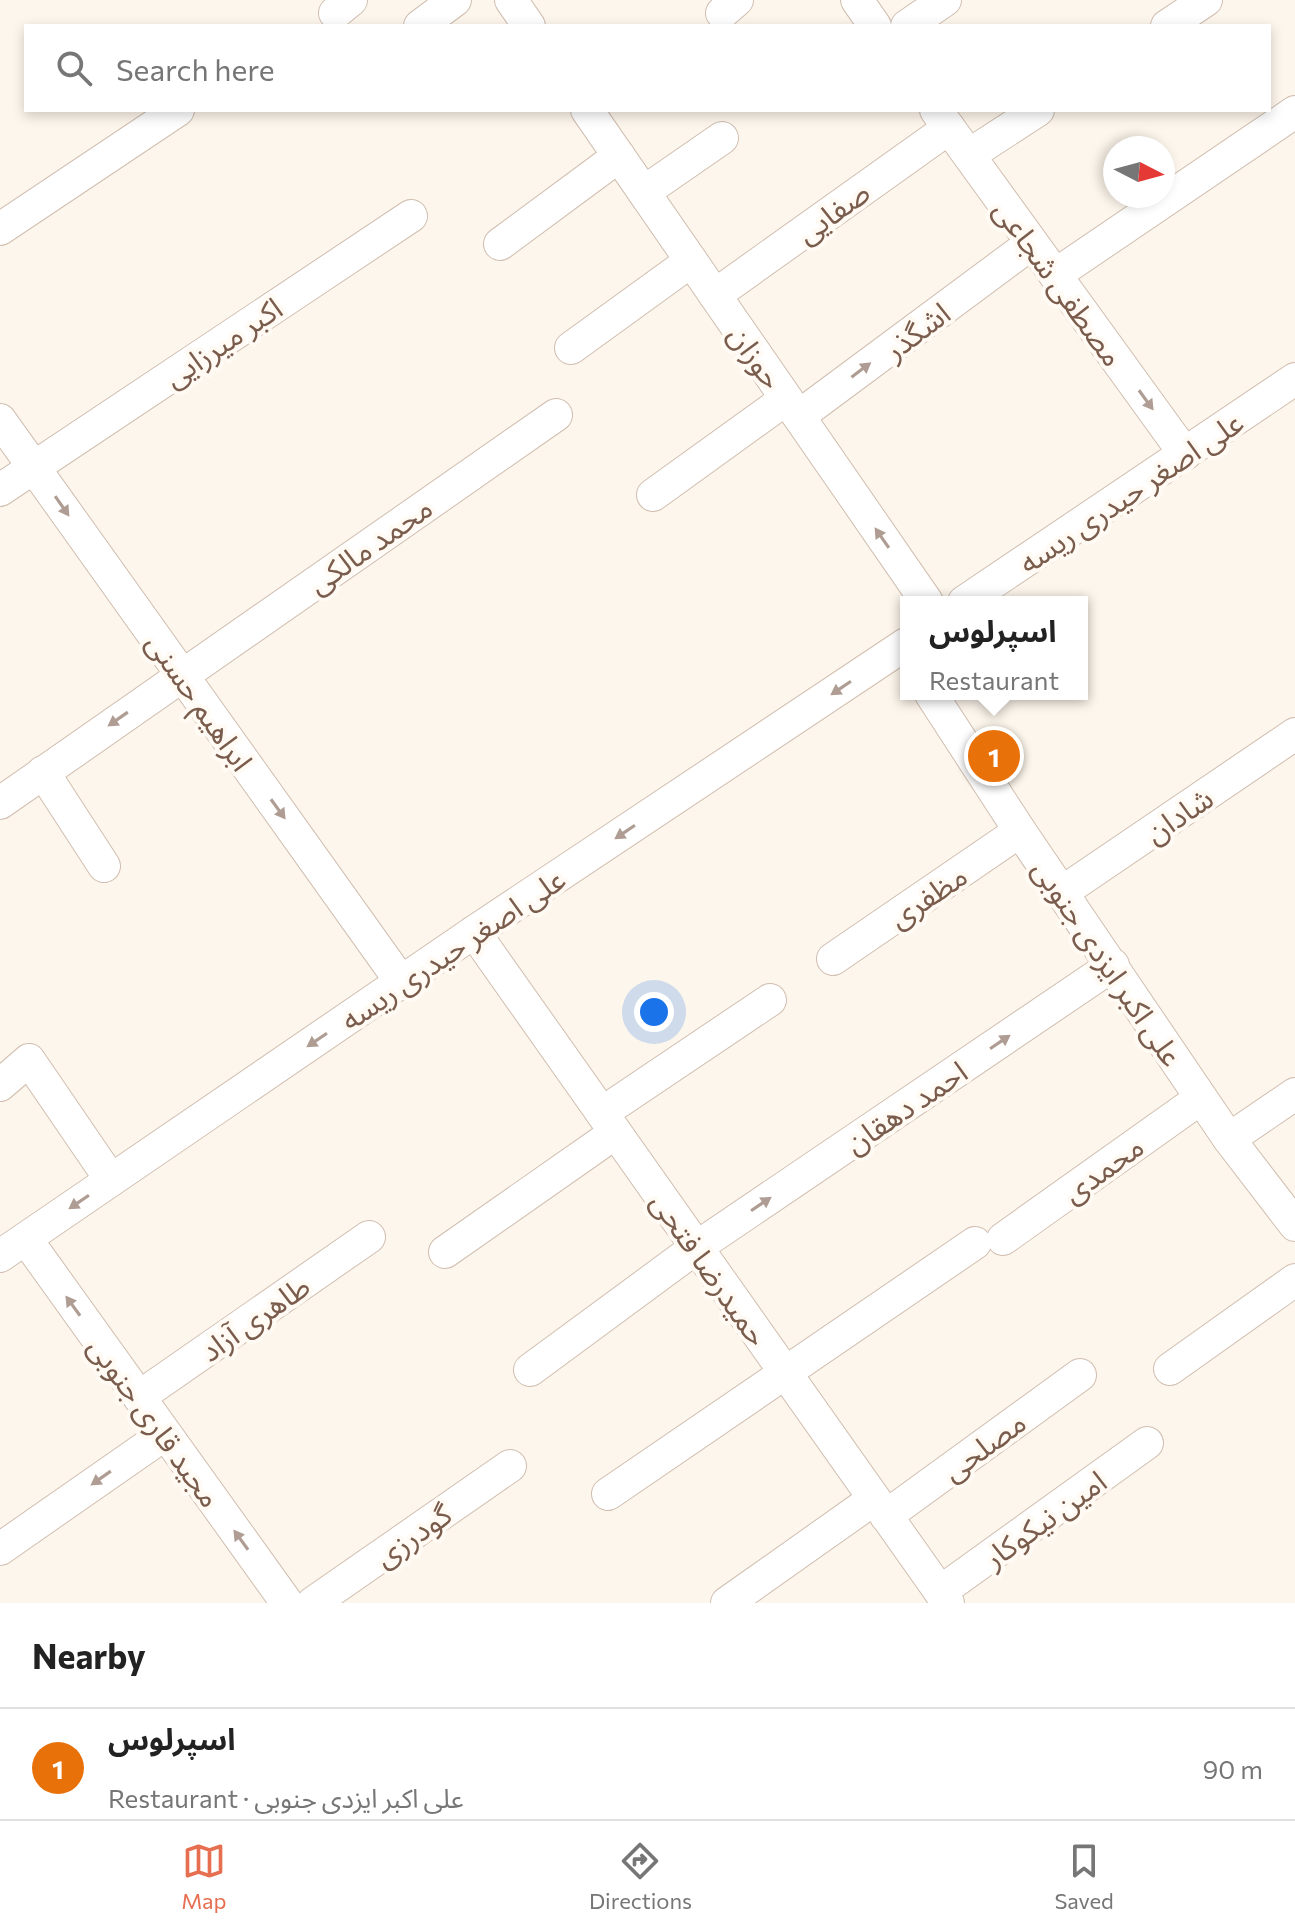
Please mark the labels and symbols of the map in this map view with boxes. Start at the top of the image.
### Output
north arrow [1103,136,1175,208]
street label: صفایی [788,172,877,251]
street label: مصطفی شجاعی [986,192,1133,373]
street label: اکبر میرزایی [156,288,289,395]
street label: اشگذر [875,293,957,368]
street label: حوزان [721,317,792,396]
one-way arrow [851,363,872,378]
one-way arrow [1138,389,1154,411]
street label: علی اصغر حیدری ریسه [1011,402,1250,581]
street label: محمد مالکی [300,488,439,601]
one-way arrow [54,495,70,517]
one-way arrow [875,527,890,548]
street label: ابراهیم حسنی [134,625,262,781]
one-way arrow [831,680,852,695]
one-way arrow [107,711,128,726]
pin: 1 [968,726,1020,786]
street label: شادان [1137,778,1220,851]
one-way arrow [269,799,285,819]
one-way arrow [614,824,635,839]
street label: علی اکبر ایزدی جنوبی [1025,852,1192,1073]
street label: مظفری [881,855,974,935]
street label: علی اصغر حیدری ریسه [333,859,572,1038]
your location [634,992,674,1032]
one-way arrow [306,1032,328,1047]
one-way arrow [989,1035,1010,1050]
street label: احمد دهقان [837,1052,974,1161]
street label: محمدی [1054,1126,1150,1211]
street label: حمیدرضا فتحی [644,1184,778,1353]
one-way arrow [68,1194,89,1209]
one-way arrow [751,1196,772,1211]
street label: طاهری آزاد [192,1266,317,1369]
one-way arrow [66,1295,82,1316]
street label: مجید قاری جنوبی [81,1329,230,1514]
street label: مصلحی [934,1402,1033,1489]
street label: امین نیکوکار [975,1461,1113,1576]
one-way arrow [91,1470,112,1485]
street label: گودرزی [366,1494,459,1575]
one-way arrow [234,1529,250,1550]

